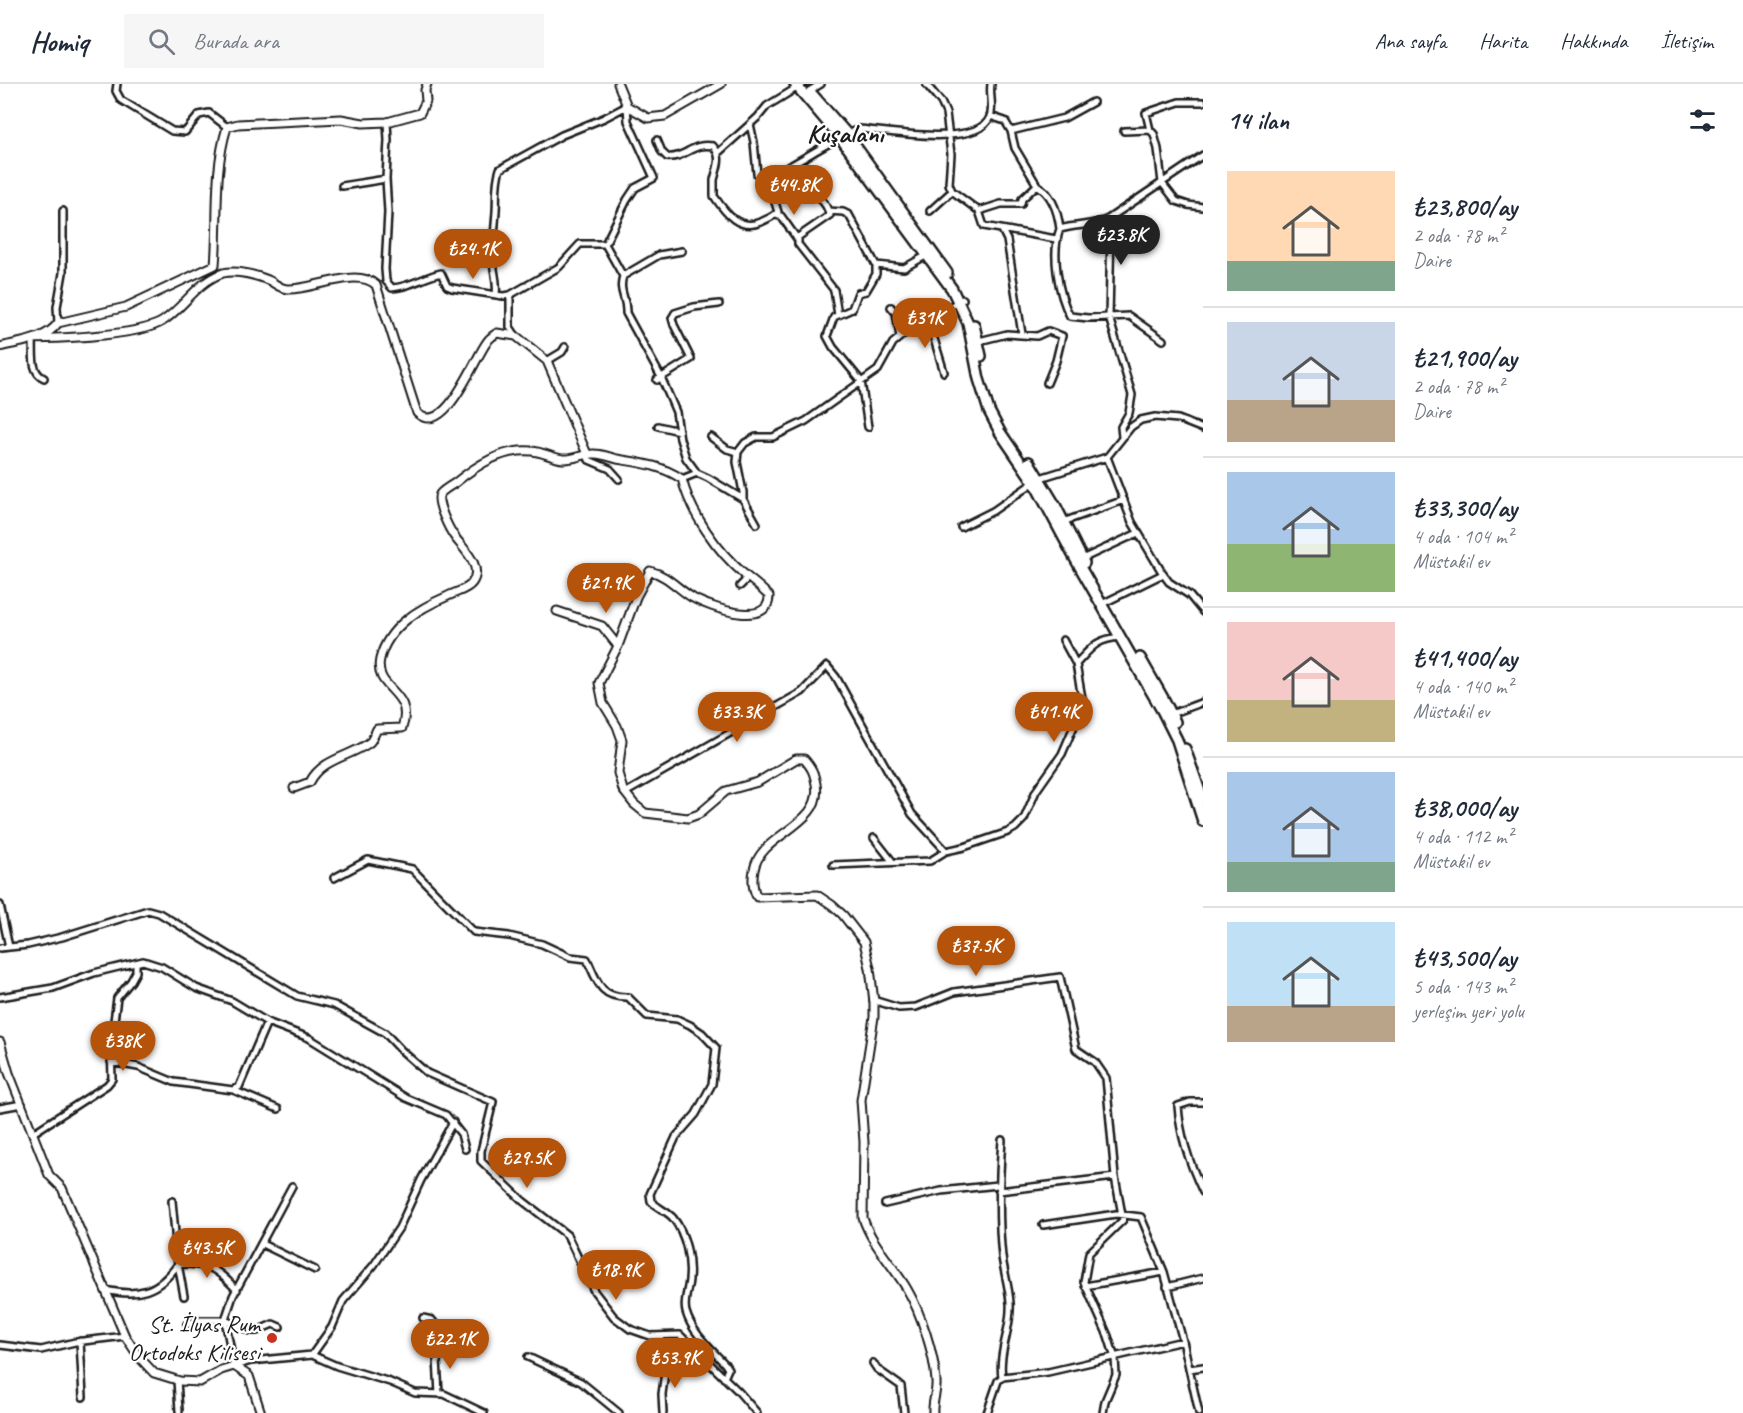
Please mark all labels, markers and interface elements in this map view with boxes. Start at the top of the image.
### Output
search box [124,14,544,68]
text: Homiq [30,24,88,59]
icon: search [145,25,178,58]
text: Burada ara [193,27,279,55]
text: Ana sayfa [1375,28,1446,54]
text: Harita [1479,28,1527,54]
text: Hakkında [1560,28,1628,54]
text: İletişim [1661,28,1713,54]
text: 14 ilan [1227,104,1289,137]
icon: filters [1686,104,1719,137]
district label: Kuşalanı [807,116,885,150]
pin: ₺44.8K [745,165,843,216]
text: ₺44.8K [769,172,819,197]
text: ₺23,800/ay [1413,190,1517,223]
icon: home [1275,195,1347,267]
pin: ₺23.8K [1072,215,1170,266]
text: ₺23.8K [1096,222,1146,247]
text: 2 oda · 78 m² [1413,223,1504,248]
pin: ₺24.1K [424,229,522,280]
text: ₺24.1K [448,236,498,261]
text: Daire [1413,248,1451,273]
pin: ₺31K [889,298,961,349]
text: ₺31K [906,305,944,330]
text: ₺21,900/ay [1413,341,1517,374]
icon: home [1275,346,1347,418]
text: 2 oda · 78 m² [1413,374,1504,399]
text: Daire [1413,399,1451,424]
text: ₺33,300/ay [1413,491,1517,524]
icon: home [1275,496,1347,568]
text: 4 oda · 104 m² [1413,524,1513,549]
text: Müstakil ev [1413,549,1489,574]
pin: ₺21.9K [557,563,655,614]
text: ₺21.9K [581,570,631,595]
text: ₺41,400/ay [1413,641,1517,674]
icon: home [1275,646,1347,718]
text: 4 oda · 140 m² [1413,674,1513,699]
pin: ₺33.3K [688,692,786,743]
pin: ₺41.4K [1005,692,1103,743]
text: ₺33.3K [712,699,762,724]
text: ₺41.4K [1029,699,1079,724]
text: Müstakil ev [1413,699,1489,724]
text: ₺38,000/ay [1413,791,1517,824]
icon: home [1275,796,1347,868]
text: 4 oda · 112 m² [1413,824,1513,849]
text: Müstakil ev [1413,849,1489,874]
pin: ₺37.5K [927,926,1025,977]
text: ₺37.5K [951,933,1001,958]
text: ₺43,500/ay [1413,941,1516,974]
icon: home [1275,946,1347,1018]
text: 5 oda · 143 m² [1413,974,1513,999]
text: yerleşim yeri yolu [1413,999,1524,1024]
pin: ₺38K [87,1021,159,1072]
text: ₺38K [104,1028,142,1053]
pin: ₺29.5K [478,1138,576,1189]
text: ₺29.5K [502,1145,552,1170]
pin: ₺43.5K [158,1228,256,1279]
text: ₺43.5K [182,1235,232,1260]
pin: ₺18.9K [567,1250,665,1301]
text: ₺18.9K [591,1257,641,1282]
place label: St. İlyas Rum Ortodoks Kilisesi [129,1309,264,1367]
pin: ₺22.1K [401,1319,499,1370]
text: ₺22.1K [425,1326,475,1351]
marker: St. İlyas Rum Ortodoks Kilisesi [265,1331,279,1345]
pin: ₺53.9K [626,1338,724,1389]
text: ₺53.9K [650,1345,700,1370]

